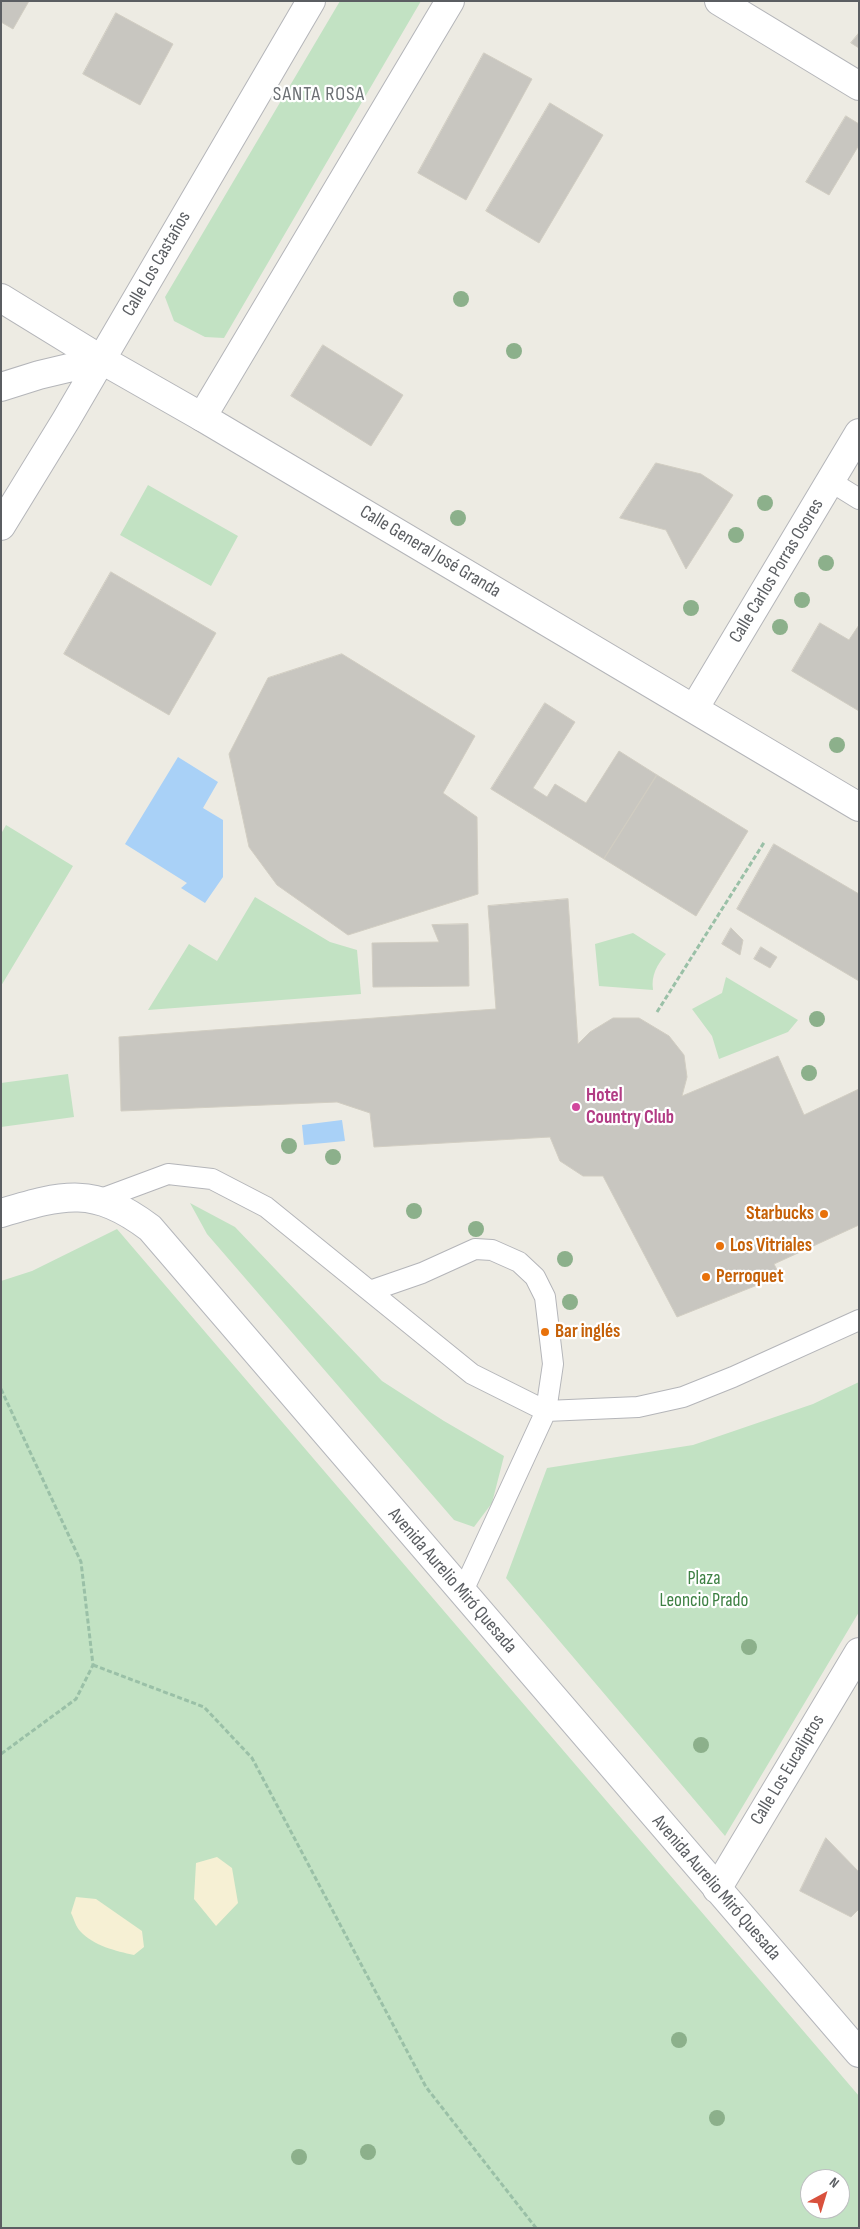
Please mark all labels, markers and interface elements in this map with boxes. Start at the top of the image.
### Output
district label: SANTA ROSA [272,83,366,107]
street label: Calle Los Castaños [118,207,196,321]
street label: Calle Carlos Porras Osores [725,495,829,647]
street label: Calle General José Granda [355,501,505,603]
place label: Hotel Country Club [586,1085,674,1129]
marker: Hotel Country Club [570,1101,582,1113]
place label: Starbucks [746,1203,814,1225]
marker: Starbucks [818,1208,830,1220]
place label: Los Vitriales [730,1235,812,1257]
marker: Los Vitriales [714,1240,726,1252]
place label: Perroquet [716,1266,783,1288]
marker: Perroquet [700,1271,712,1283]
place label: Bar inglés [555,1321,620,1343]
marker: Bar inglés [539,1326,551,1338]
street label: Avenida Aurelio Miró Quesada [383,1504,521,1658]
park label: Plaza Leoncio Prado [660,1568,748,1612]
street label: Calle Los Eucaliptos [746,1711,830,1829]
street label: Avenida Aurelio Miró Quesada [647,1811,785,1965]
north arrow [800,2169,850,2219]
text: N [826,2174,842,2192]

